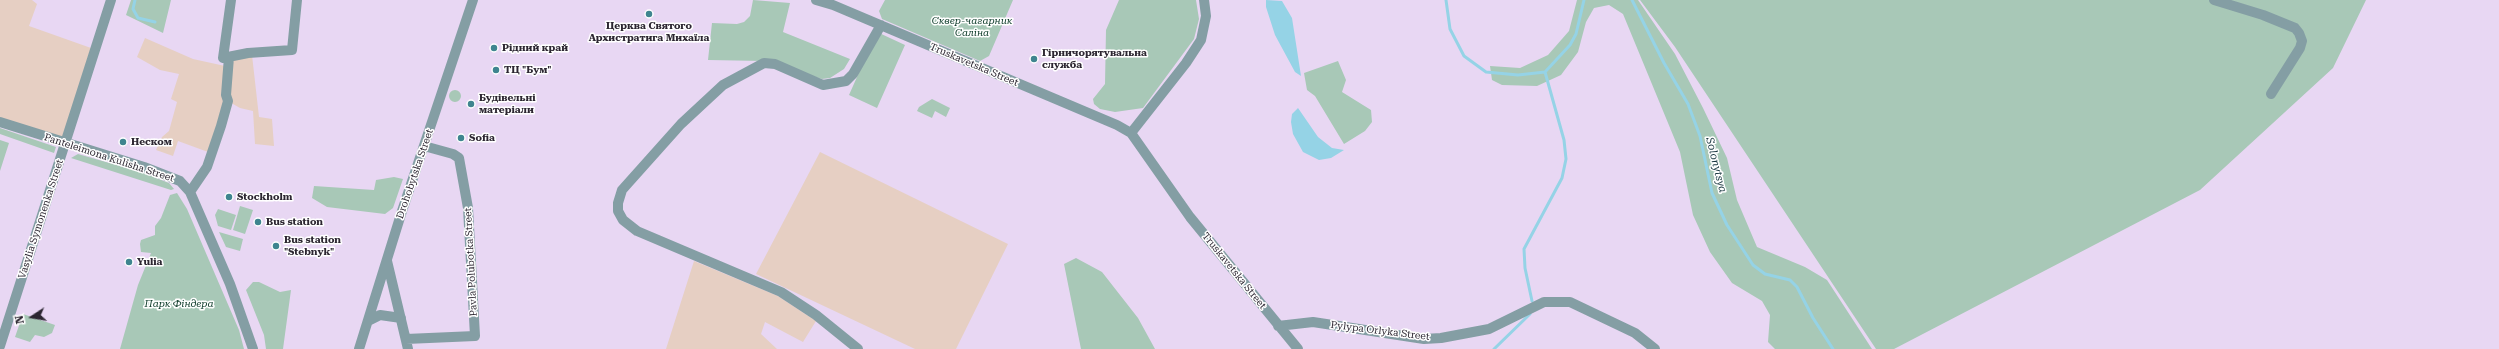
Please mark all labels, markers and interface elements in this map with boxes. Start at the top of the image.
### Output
marker: Церква Святого Архистратига Михаїла [644,9,654,19]
park label: Сквер-чагарник Саліна [932,15,1012,38]
place label: Церква Святого Архистратига Михаїла [589,20,709,44]
street label: Truskavetska Street [928,41,1020,89]
place label: Рідний край [502,42,568,54]
marker: Рідний край [489,43,499,53]
place label: Гірничорятувальна служба [1042,47,1147,70]
marker: Гірничорятувальна служба [1029,54,1039,64]
place label: ТЦ "Бум" [504,64,552,76]
marker: ТЦ "Бум" [491,65,501,75]
place label: Будівельні матеріали [479,92,535,116]
marker: Будівельні матеріали [466,99,476,109]
street label: Drohobytska Street [394,128,436,220]
street label: Panteleimona Kulisha Street [43,131,175,185]
place label: Sofia [469,132,495,144]
marker: Sofia [456,133,466,143]
place label: Неском [131,136,172,148]
water label: Solonytsya [1703,136,1729,194]
marker: Неском [118,137,128,147]
street label: Vasylia Symonenka Street [16,158,66,280]
place label: Stockholm [237,191,292,203]
marker: Stockholm [224,192,234,202]
street label: Pavla Polubotka Street [462,207,480,317]
place label: Bus station [266,216,323,228]
marker: Bus station [253,217,263,227]
street label: Truskavetska Street [1199,230,1269,312]
place label: Bus station "Stebnyk" [284,234,341,258]
marker: Bus station "Stebnyk" [271,241,281,251]
place label: Yulia [137,256,162,268]
marker: Yulia [124,257,134,267]
north arrow [12,297,52,337]
park label: Парк Фіндера [145,298,213,310]
text: N [13,314,27,325]
street label: Pylypa Orlyka Street [1330,319,1430,343]

